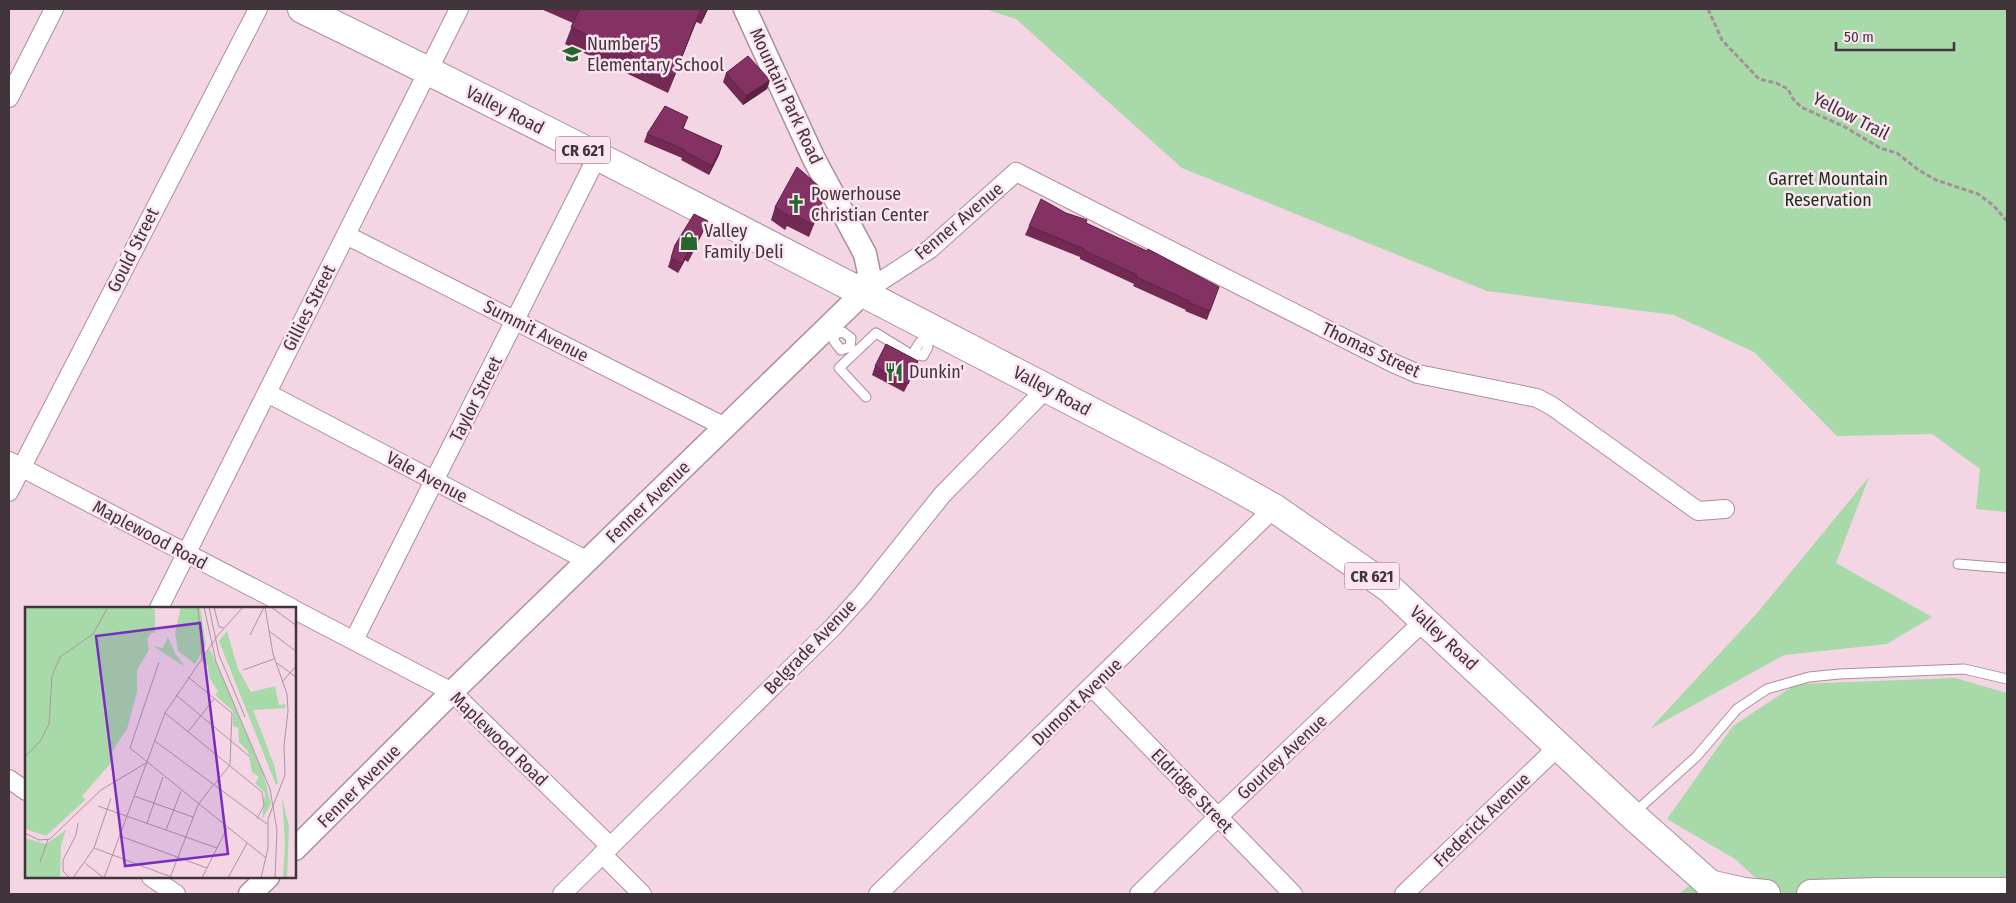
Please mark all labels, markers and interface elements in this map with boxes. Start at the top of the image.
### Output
scale bar [1836,20,1954,52]
street label: Mountain Park Road [745,25,827,167]
text: 50 m [1844,28,1874,46]
place label: Number 5 Elementary School [587,33,724,76]
school or university icon: Number 5 Elementary School [561,43,583,65]
street label: Valley Road [462,81,548,139]
street label: Yellow Trail [1809,87,1893,145]
road number: CR 621 [556,136,610,164]
park label: Garret Mountain Reservation [1768,168,1888,211]
street label: Fenner Avenue [910,178,1008,264]
place label: Powerhouse Christian Center [811,183,930,226]
church icon: Powerhouse Christian Center [785,193,807,215]
street label: Gould Street [102,204,164,296]
place label: Valley Family Deli [704,220,783,263]
shop icon: Valley Family Deli [678,230,700,252]
street label: Gillies Street [278,261,340,355]
street label: Summit Avenue [480,295,592,367]
street label: Thomas Street [1318,318,1424,382]
street label: Taylor Street [445,353,507,445]
restaurant icon: Dunkin' [883,361,905,383]
place label: Dunkin' [909,361,964,383]
street label: Valley Road [1009,361,1095,421]
street label: Vale Avenue [383,446,472,508]
street label: Fenner Avenue [601,456,695,548]
street label: Maplewood Road [89,496,211,574]
road number: CR 621 [1344,562,1400,590]
street label: Belgrade Avenue [759,595,861,699]
street label: Valley Road [1405,601,1483,675]
inset map [25,607,296,878]
street label: Dumont Avenue [1027,653,1127,751]
street label: Maplewood Road [446,687,552,791]
street label: Gourley Avenue [1232,710,1332,804]
street label: Fenner Avenue [313,740,405,832]
street label: Eldridge Street [1146,744,1238,838]
street label: Frederick Avenue [1429,768,1535,872]

